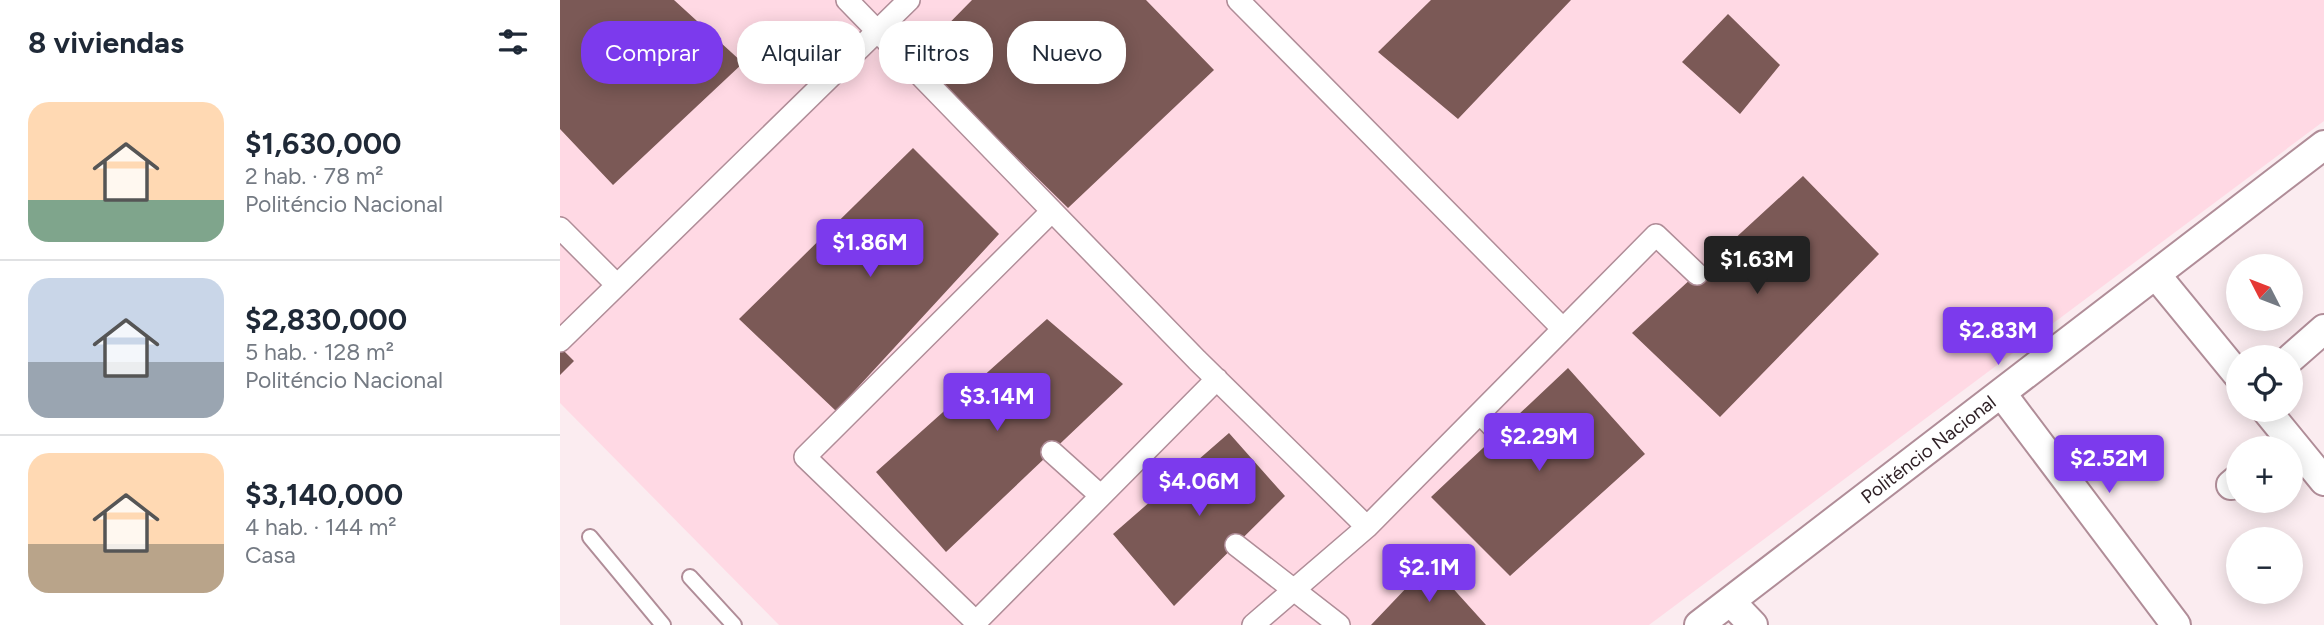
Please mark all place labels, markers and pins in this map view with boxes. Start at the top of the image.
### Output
pin: $1.86M [813,219,927,279]
pin: $1.63M [1700,236,1814,296]
pin: $2.83M [1941,308,2055,367]
pin: $3.14M [940,374,1054,433]
pin: $2.29M [1482,414,1596,473]
pin: $2.52M [2052,435,2166,495]
pin: $4.06M [1142,458,1256,518]
pin: $2.1M [1380,544,1478,604]

